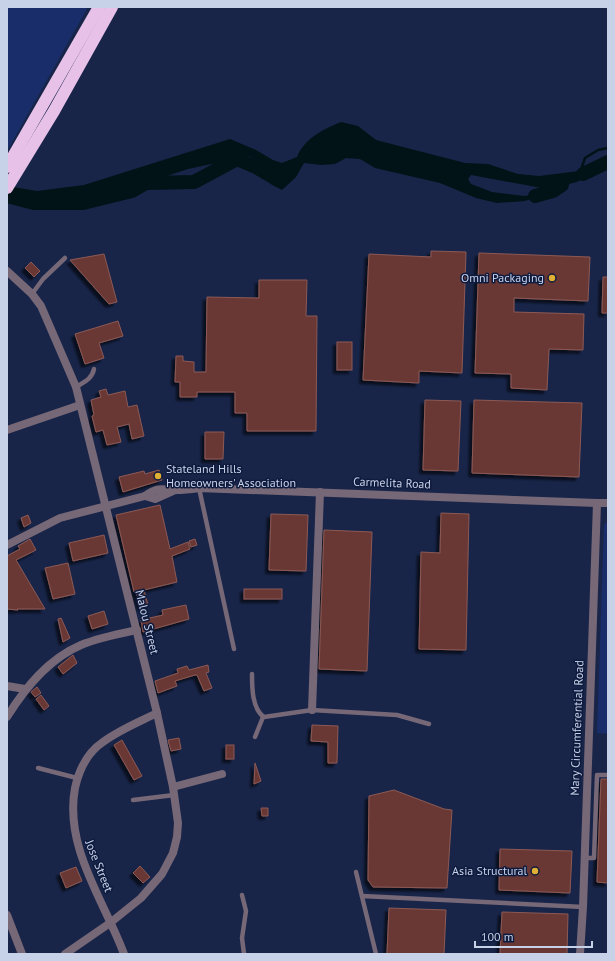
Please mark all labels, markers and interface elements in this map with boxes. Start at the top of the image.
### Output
place label: Omni Packaging [461,270,544,285]
marker: Omni Packaging [547,273,557,283]
place label: Stateland Hills Homeowners' Association [166,461,296,490]
marker: Stateland Hills Homeowners' Association [153,471,163,481]
street label: Carmelita Road [353,474,431,491]
street label: Malou Street [132,588,163,656]
street label: Mary Circumferential Road [567,660,586,796]
street label: Jose Street [82,837,117,894]
place label: Asia Structural [452,863,527,878]
marker: Asia Structural [530,866,540,876]
scale bar [475,923,592,949]
text: 100 m [481,929,514,944]

